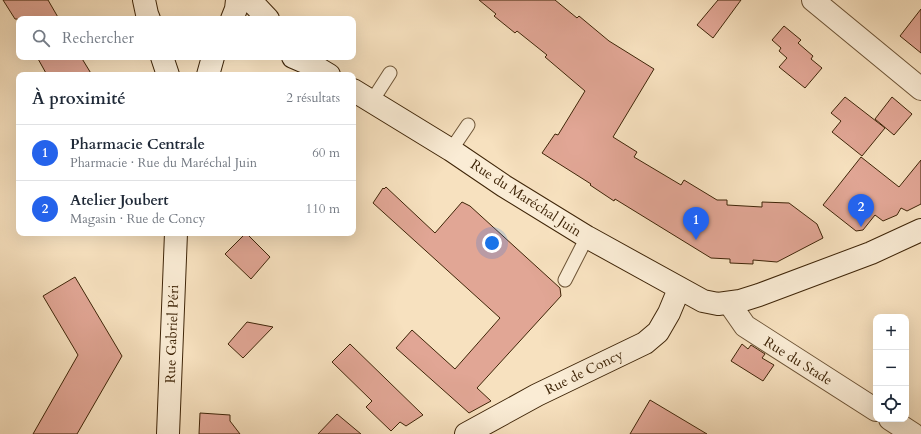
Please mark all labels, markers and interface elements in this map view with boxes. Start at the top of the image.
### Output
search box [16,16,356,60]
icon: search [30,27,52,49]
text: Rechercher [62,28,134,48]
text: À proximité [32,87,126,110]
text: 2 résultats [286,89,340,107]
text: Pharmacie Centrale [70,134,205,154]
text: 1 [42,144,48,162]
text: 60 m [312,144,340,162]
text: Pharmacie · Rue du Maréchal Juin [70,154,257,172]
street label: Rue du Maréchal Juin [467,155,585,241]
text: Atelier Joubert [70,190,169,210]
pin: 2 [848,194,874,227]
text: 2 [42,200,48,218]
text: 110 m [306,200,340,218]
pin: 1 [683,207,709,240]
text: Magasin · Rue de Concy [70,210,205,228]
your location [482,233,502,253]
street label: Rue Gabriel Péri [161,284,183,384]
map controls [873,314,909,422]
button: + [873,314,909,350]
street label: Rue du Stade [760,332,836,390]
street label: Rue de Concy [542,345,627,399]
button: − [873,350,909,386]
button: locate [873,386,909,422]

